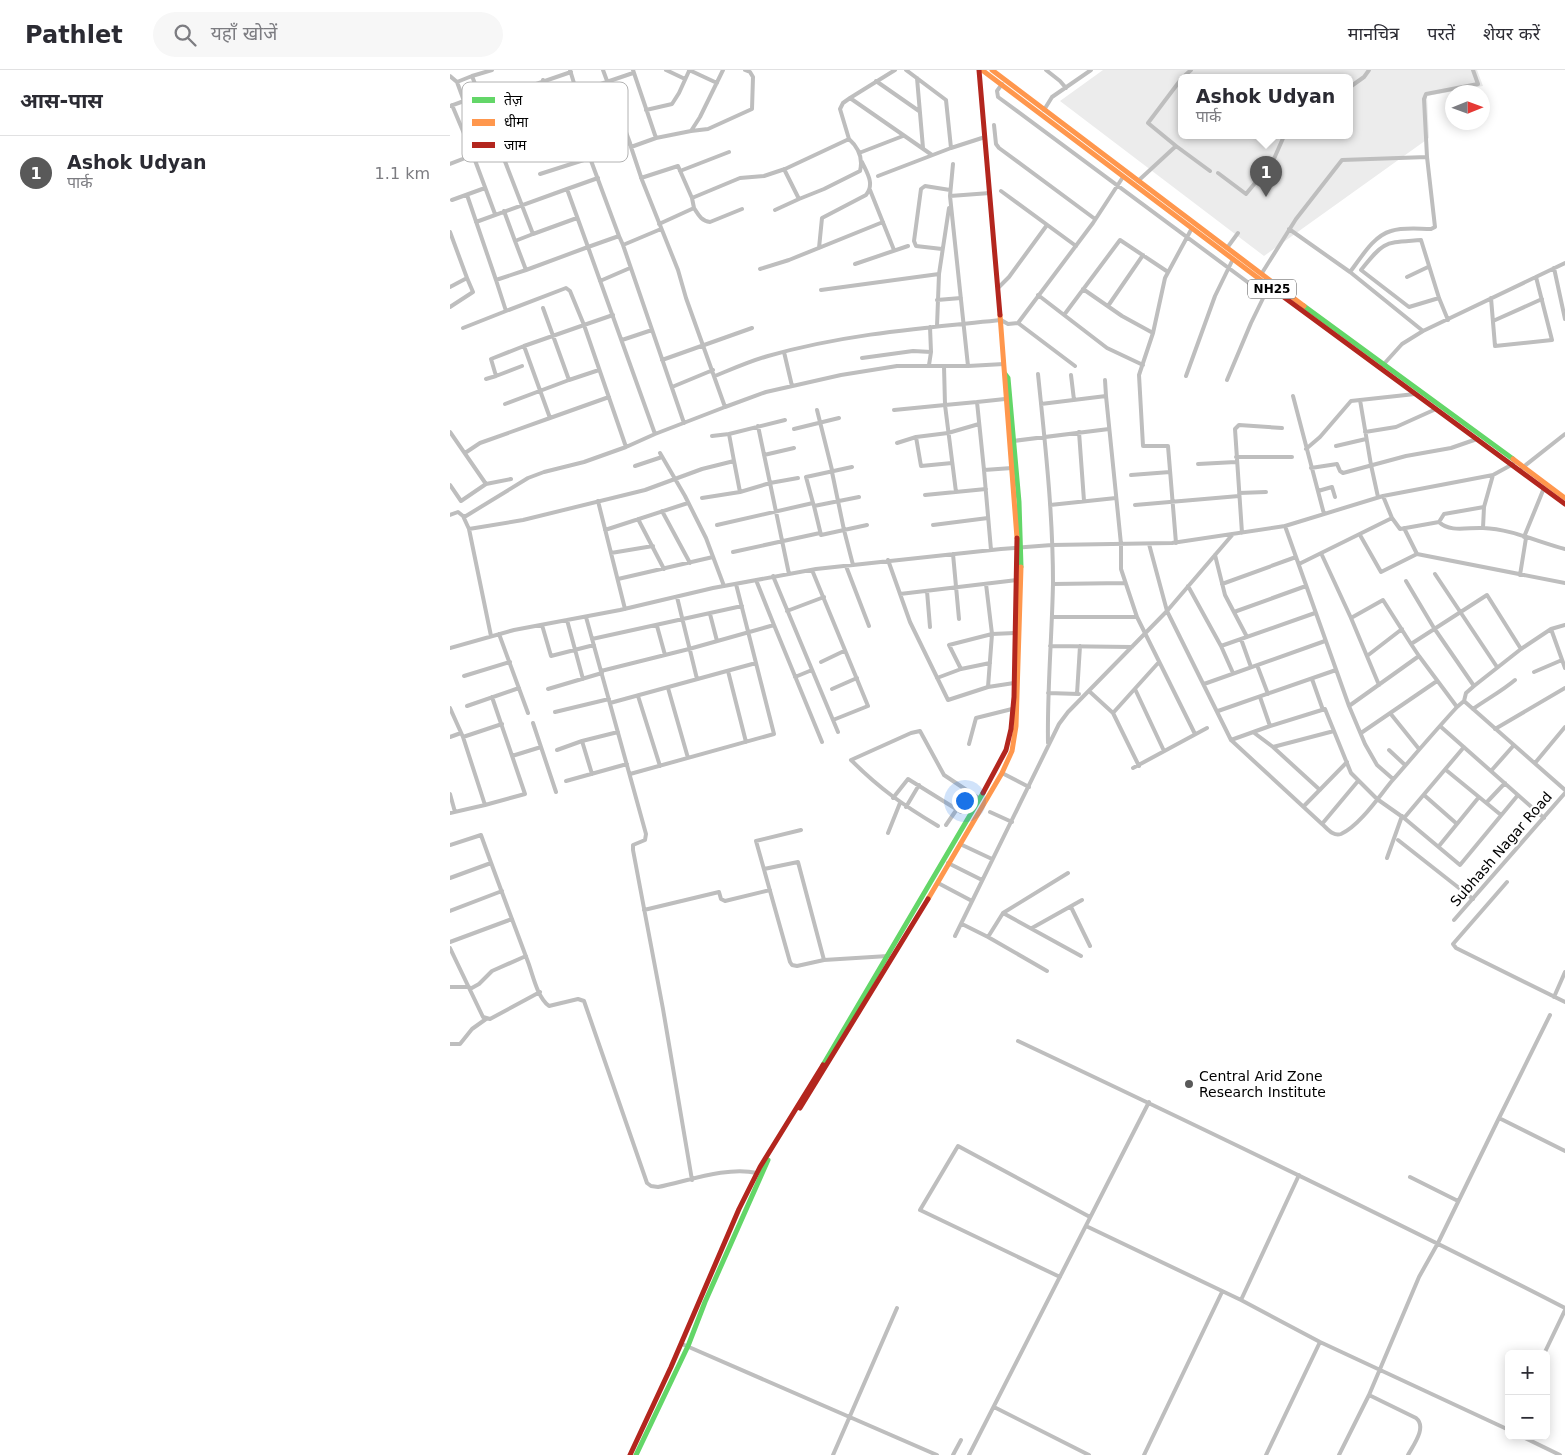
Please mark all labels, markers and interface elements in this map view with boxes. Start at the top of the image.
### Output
search box [153,12,503,57]
text: Pathlet [25,21,123,49]
icon: search [171,21,199,49]
text: यहाँ खोजें [211,22,277,44]
text: मानचित्र [1348,23,1399,44]
text: परतें [1427,23,1455,44]
text: शेयर करें [1483,23,1540,44]
popup [1178,74,1353,139]
legend [462,82,628,162]
text: Ashok Udyan [1196,85,1335,107]
north arrow [1445,85,1490,130]
text: आस-पास [20,89,103,113]
text: तेज़ [504,91,523,108]
text: पार्क [1196,107,1221,126]
text: धीमा [504,114,529,130]
text: जाम [504,137,527,153]
text: Ashok Udyan [67,151,207,173]
pin: 1 [1250,156,1282,197]
text: 1 [30,164,42,183]
text: 1.1 km [375,164,430,183]
text: पार्क [67,173,93,192]
road number: NH25 [1248,280,1296,298]
your location [952,788,978,814]
street label: Subhash Nagar Road [1447,788,1555,910]
place label: Central Arid Zone Research Institute [1199,1068,1326,1100]
marker: Central Arid Zone Research Institute [1183,1078,1195,1090]
map controls [1505,1350,1550,1440]
button: + [1505,1350,1550,1395]
button: − [1505,1395,1550,1440]

